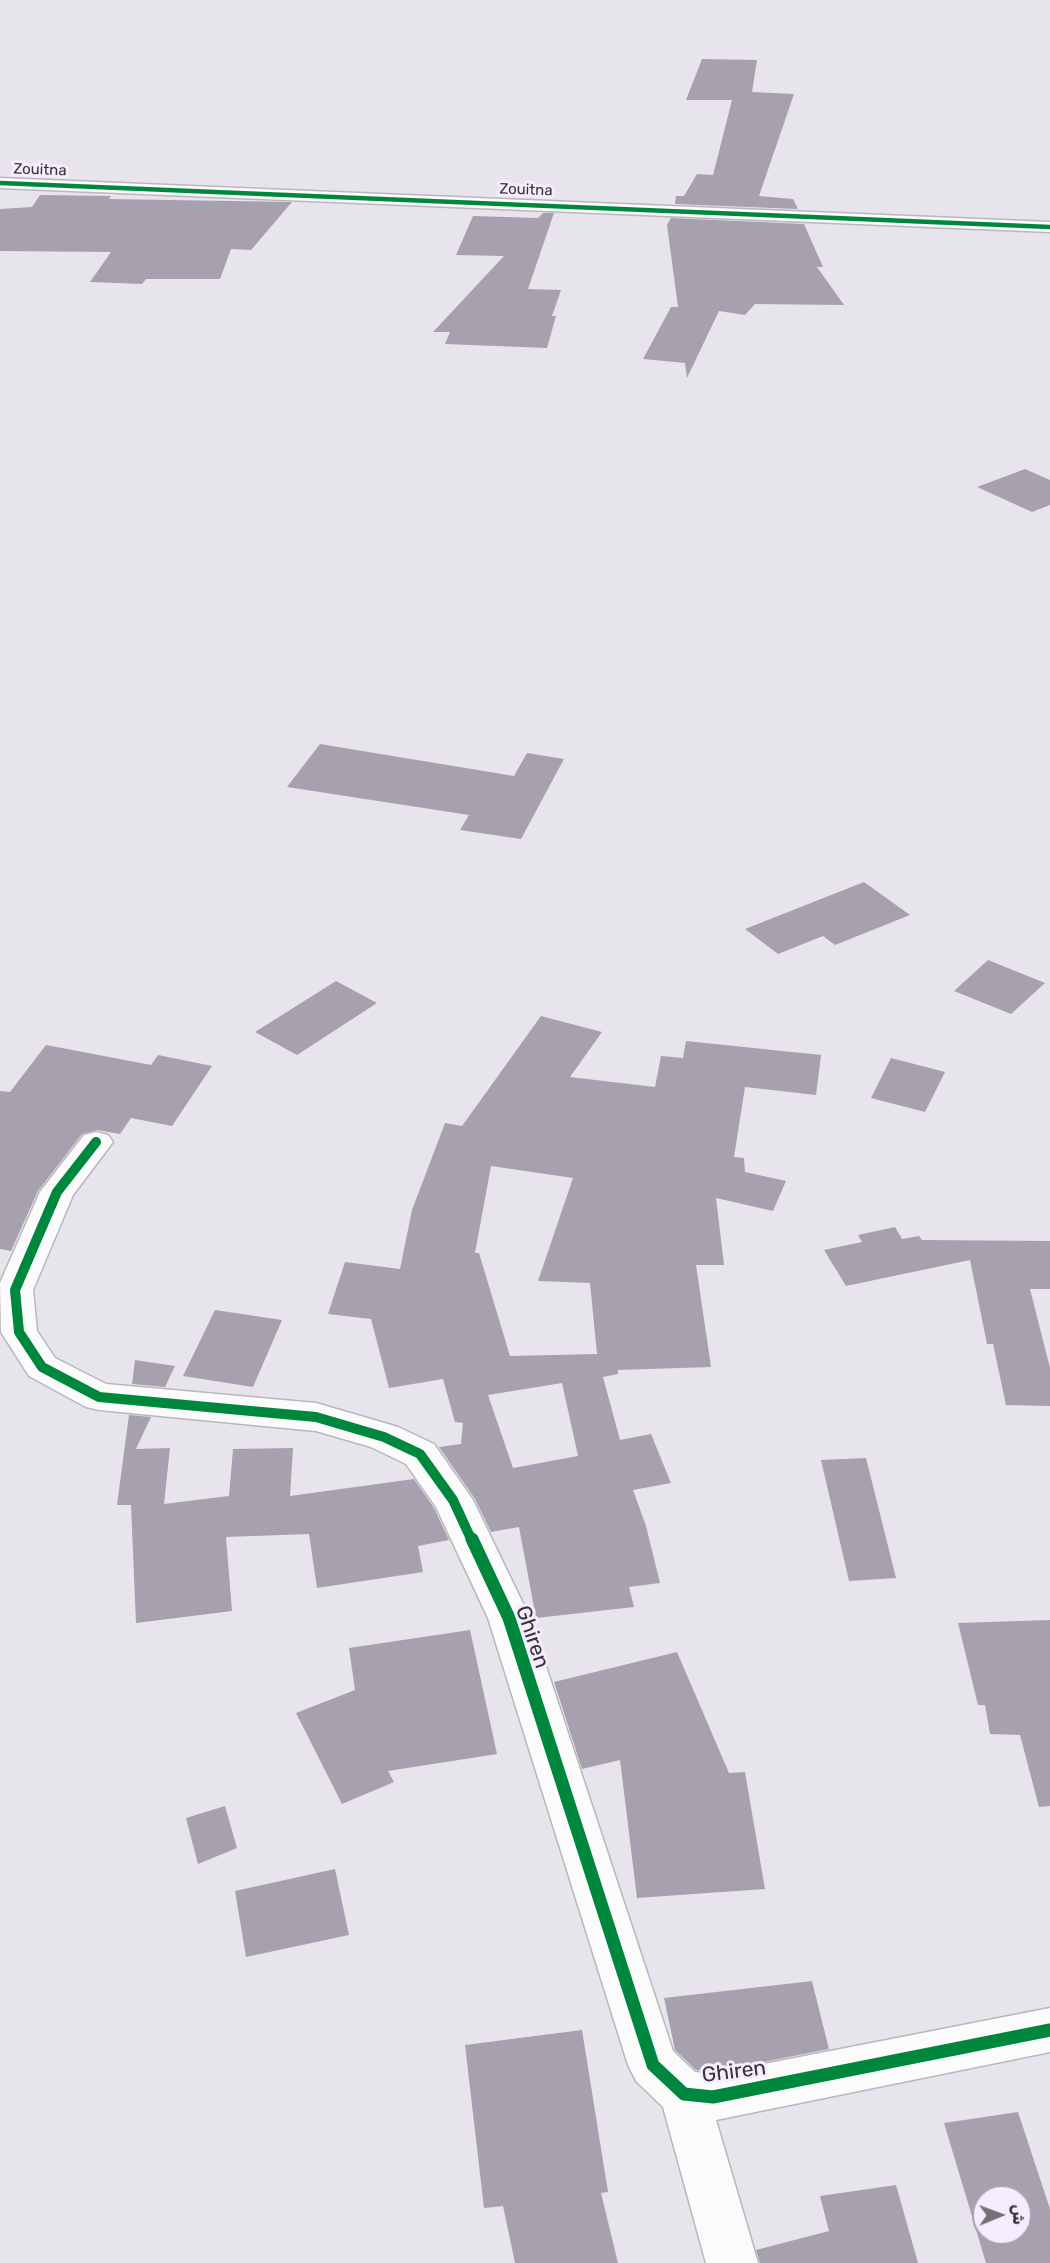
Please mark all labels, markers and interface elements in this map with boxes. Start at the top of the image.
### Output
street label: Zouitna [13,160,67,180]
street label: Zouitna [499,180,553,200]
street label: Ghiren [510,1602,554,1672]
street label: Ghiren [700,2056,768,2088]
north arrow [972,2185,1032,2245]
text: ش [1009,2204,1028,2225]

